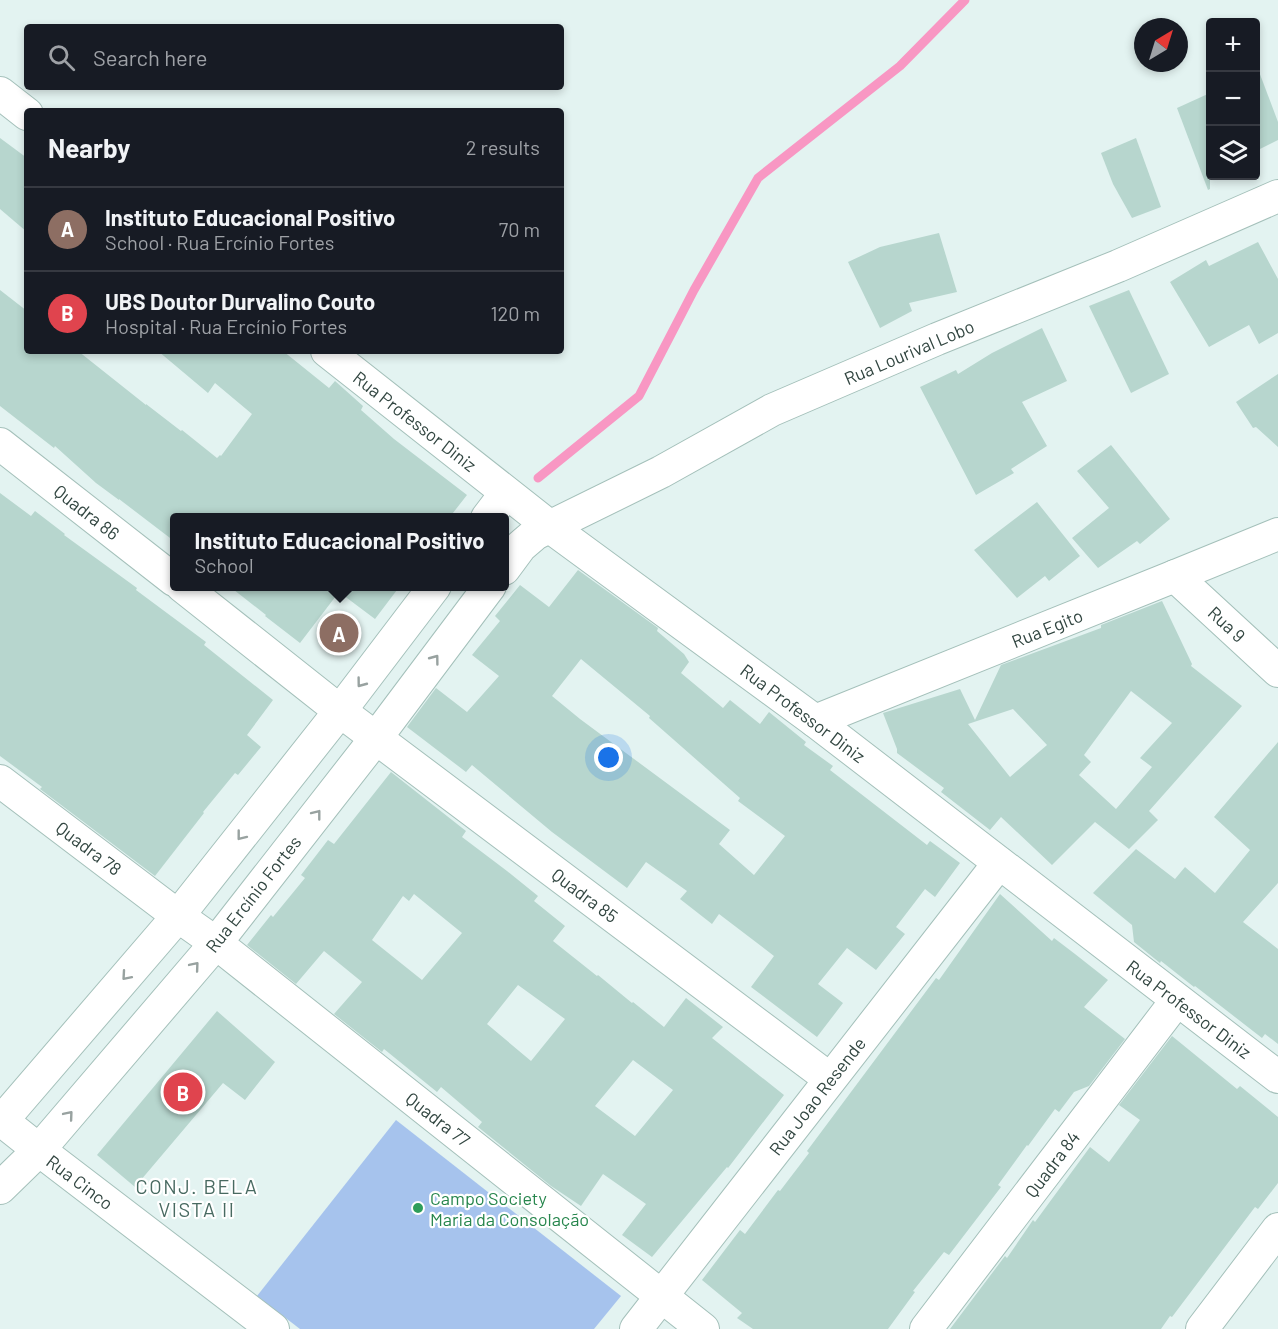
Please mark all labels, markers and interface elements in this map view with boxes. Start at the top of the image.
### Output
north arrow [1134,18,1188,72]
map controls [1206,18,1260,180]
button: + [1206,18,1260,72]
search box [24,24,564,90]
icon: search [45,41,78,74]
text: Search here [93,44,207,70]
button: − [1206,72,1260,126]
button: layers [1206,126,1260,180]
text: Nearby [48,132,130,163]
text: 2 results [466,135,540,159]
text: Instituto Educacional Positivo [105,204,395,230]
text: A [61,217,74,241]
text: 70 m [499,217,540,241]
text: School · Rua Ercínio Fortes [105,230,334,254]
text: UBS Doutor Durvalino Couto [105,288,375,314]
text: B [61,301,74,325]
text: 120 m [490,301,540,325]
text: Hospital · Rua Ercínio Fortes [105,314,347,338]
street label: Rua Lourival Lobo [841,315,977,389]
street label: Rua Professor Diniz [349,366,481,476]
street label: Quadra 86 [50,480,124,544]
popup [170,513,509,591]
text: Instituto Educacional Positivo [194,527,485,553]
text: School [194,553,254,577]
street label: Rua 9 [1204,601,1250,647]
street label: Rua Egito [1008,604,1086,652]
pin: A [320,610,358,656]
one-way arrow [428,655,439,666]
street label: Rua Professor Diniz [736,659,870,767]
one-way arrow [358,677,369,688]
your location [594,743,623,772]
one-way arrow [309,809,320,820]
street label: Quadra 78 [52,816,126,880]
one-way arrow [237,830,248,841]
street label: Rua Ercínio Fortes [201,831,305,957]
street label: Quadra 85 [548,863,622,927]
street label: Rua Professor Diniz [1122,955,1256,1063]
one-way arrow [188,962,199,973]
one-way arrow [122,969,133,980]
street label: Rua Joao Resende [764,1033,870,1159]
pin: B [164,1070,202,1114]
street label: Quadra 77 [402,1087,475,1151]
one-way arrow [62,1111,73,1122]
street label: Quadra 84 [1020,1126,1084,1202]
street label: Rua Cinco [42,1150,118,1214]
district label: CONJ. BELA VISTA II [136,1174,258,1221]
place label: Campo Society Maria da Consolação [430,1187,589,1230]
marker: Campo Society Maria da Consolação [411,1201,425,1215]

